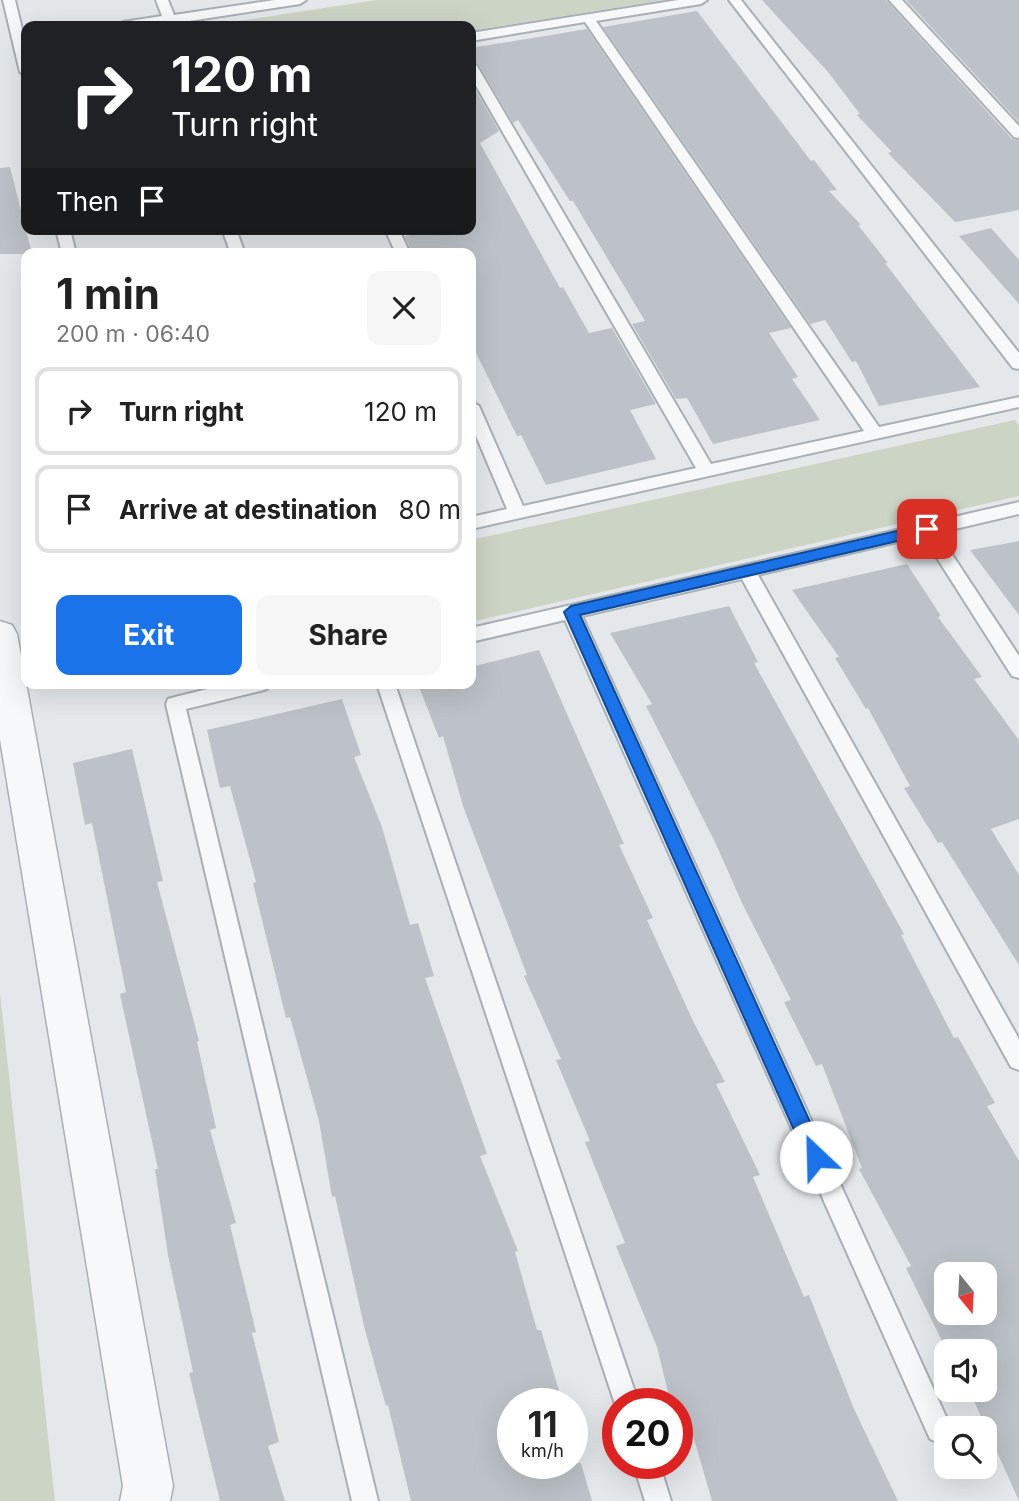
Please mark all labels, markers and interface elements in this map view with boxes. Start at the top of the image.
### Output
text: 120 m [171,45,312,104]
icon: right [56,49,147,140]
text: Turn right [171,105,318,144]
icon: arrive [133,182,171,220]
text: Then [56,186,119,217]
text: 1 min [56,268,160,319]
button: close [367,271,441,345]
text: 200 m · 06:40 [56,320,210,348]
icon: right [60,392,98,430]
text: Turn right [119,396,244,427]
text: 120 m [364,396,437,427]
icon: arrive [60,490,98,528]
text: Arrive at destination [119,494,378,525]
text: 80 m [399,494,461,525]
pin [897,499,957,559]
icon: arrive [908,510,946,548]
button: Exit [56,595,242,675]
button: Share [256,595,441,675]
position arrow [779,1120,853,1194]
north arrow [934,1262,998,1325]
map controls [934,1262,997,1479]
button: sound [934,1339,997,1402]
speed limit sign: 20 [602,1388,693,1479]
text: 11 [527,1403,558,1445]
button: search [934,1416,997,1479]
text: km/h [521,1440,564,1461]

